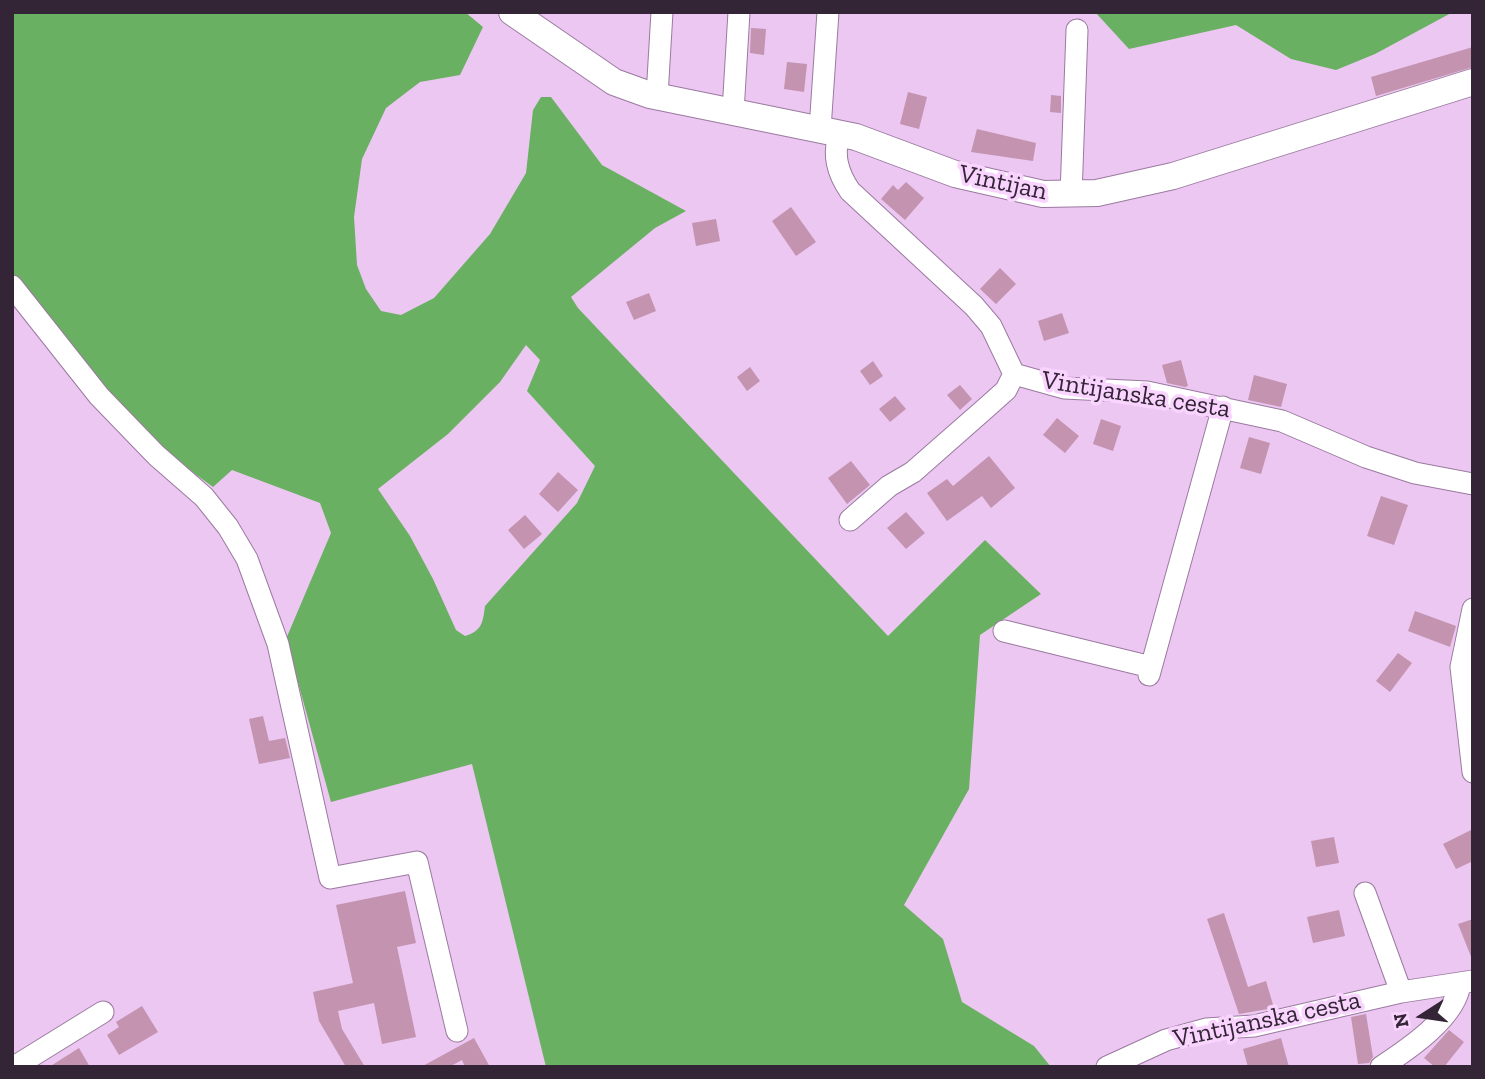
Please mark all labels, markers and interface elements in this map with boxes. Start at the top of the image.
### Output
street label: Vintijan [956,158,1050,208]
street label: Vintijanska cesta [1039,365,1233,425]
north arrow [1387,981,1457,1051]
street label: Vintijanska cesta [1171,985,1363,1055]
text: N [1388,1011,1414,1030]

